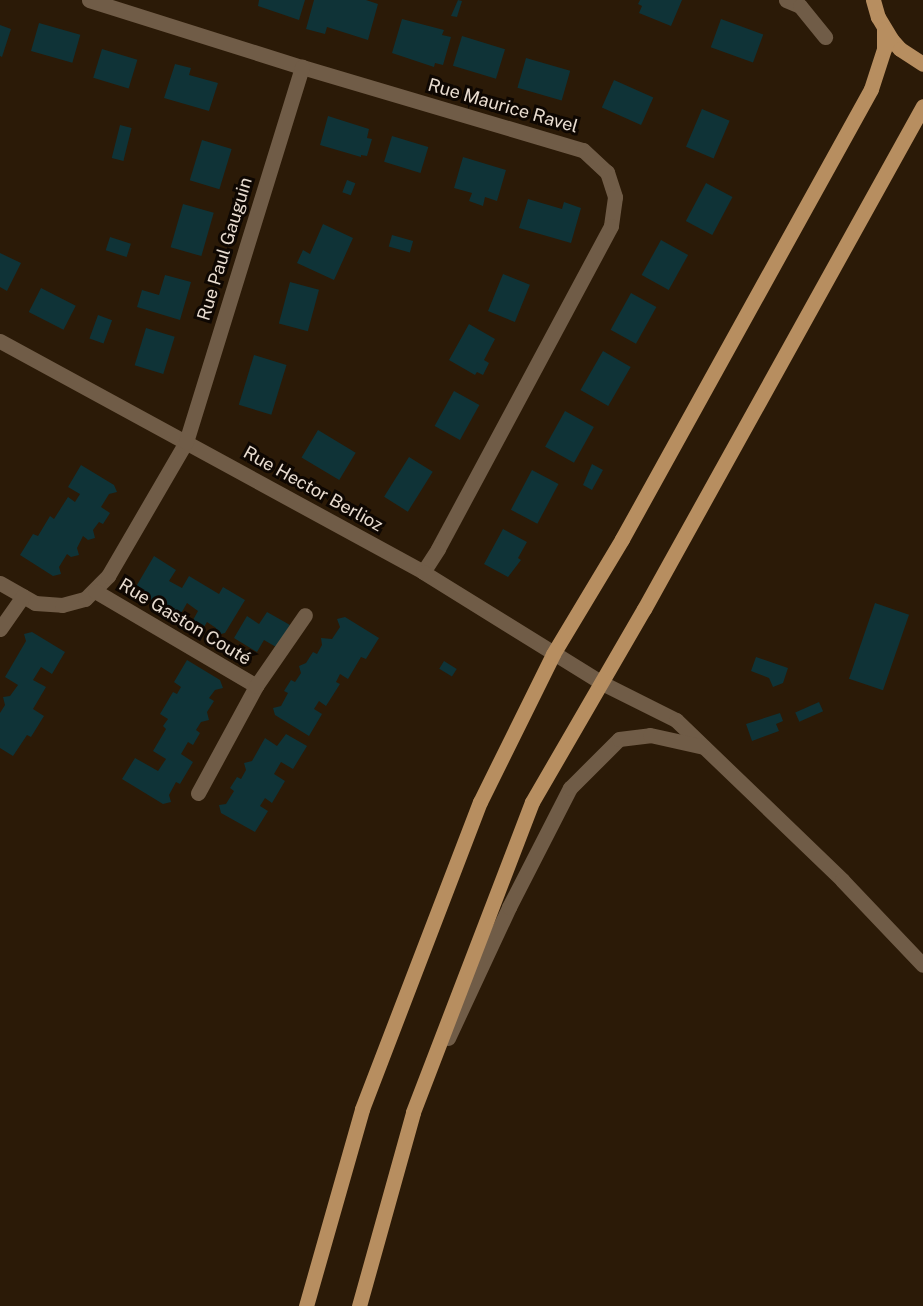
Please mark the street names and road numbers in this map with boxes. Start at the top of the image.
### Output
street label: Rue Maurice Ravel [425,74,581,138]
street label: Rue Paul Gauguin [193,175,257,323]
street label: Rue Hector Berlioz [239,442,387,536]
street label: Rue Gaston Couté [115,574,255,670]

